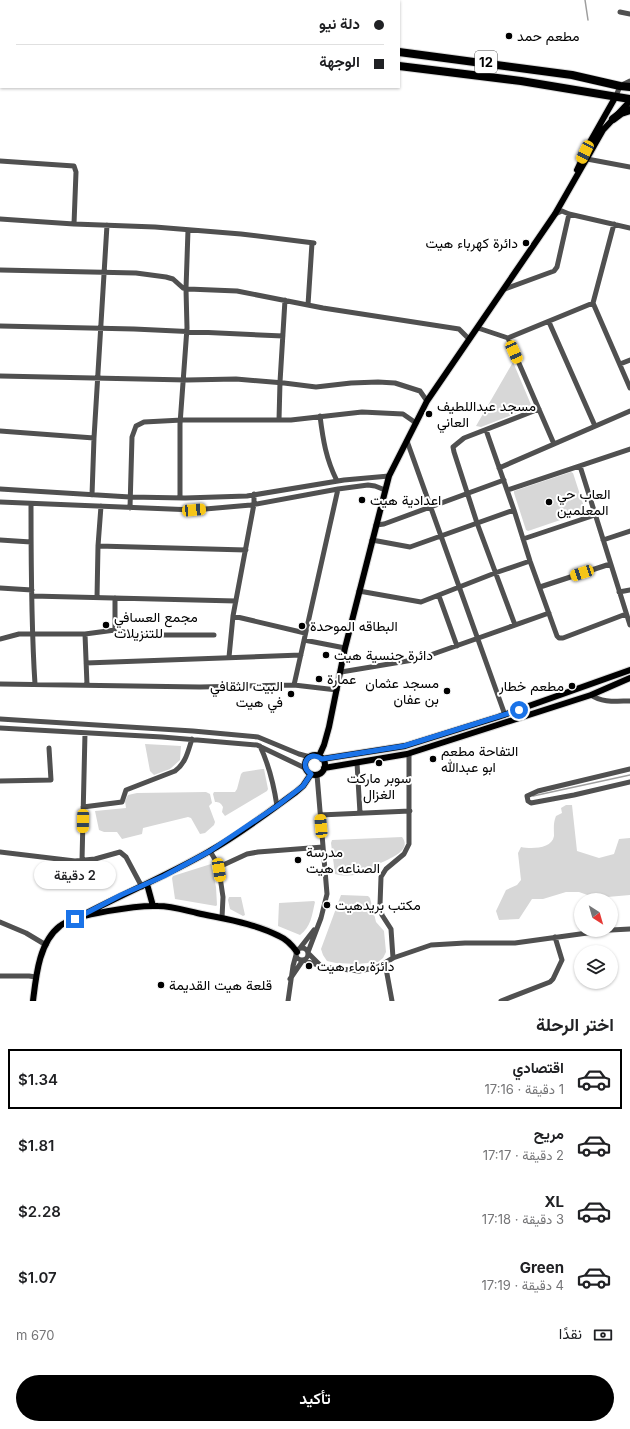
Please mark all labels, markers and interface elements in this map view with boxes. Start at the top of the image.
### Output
text: دلة نيو [319,14,360,33]
place label: مطعم حمد [517,27,580,45]
marker: مطعم حمد [504,31,514,41]
road number: 12 [475,51,497,73]
text: الوجهة [319,52,360,71]
car [574,139,596,165]
place label: دائرة كهرباء هيت [426,234,518,252]
marker: دائرة كهرباء هيت [521,238,531,248]
car [504,339,524,365]
place label: مسجد عبداللطيف العاني [437,397,536,434]
marker: مسجد عبداللطيف العاني [424,409,434,419]
place label: العاب حي المعلمين [557,485,611,519]
place label: اعدادية هيت [370,491,441,508]
marker: اعدادية هيت [357,495,367,505]
marker: العاب حي المعلمين [544,497,554,507]
car [182,503,206,517]
car [569,564,595,582]
place label: مجمع العسافي للتنزيلات [114,608,198,642]
place label: البطاقه الموحدة [310,617,398,635]
marker: مجمع العسافي للتنزيلات [101,620,111,630]
marker: البطاقه الموحدة [297,621,307,631]
place label: دائرة جنسية هيت [334,646,433,664]
marker: دائرة جنسية هيت [321,650,331,660]
place label: عمارة [327,670,356,688]
marker: عمارة [314,674,324,684]
place label: مسجد عثمان بن عفان [365,674,439,708]
place label: البيت الثقافي في هيت [210,677,283,714]
place label: مطعم خطار [498,677,564,695]
marker: مطعم خطار [567,681,577,691]
marker: مسجد عثمان بن عفان [442,686,452,696]
marker: البيت الثقافي في هيت [286,689,296,699]
route start [510,701,528,719]
place label: التفاحة مطعم ابو عبدالله [441,742,518,776]
marker: التفاحة مطعم ابو عبدالله [428,754,438,764]
marker: سوبر ماركت الغزال [374,758,384,768]
place label: سوبر ماركت الغزال [347,769,411,804]
car [77,809,89,833]
car [314,814,328,838]
place label: مدرسة الصناعه هيت [306,843,380,876]
marker: مدرسة الصناعه هيت [293,855,303,865]
car [211,857,227,883]
callout: 2 دقيقة [34,861,116,889]
text: 2 دقيقة [54,867,96,883]
north arrow [574,893,618,937]
map controls [574,893,618,989]
place label: مكتب بريدهيت [335,896,421,914]
marker: مكتب بريدهيت [322,900,332,910]
route end [66,910,84,928]
button: layers [574,945,618,989]
place label: دائرة ماء هيت [317,957,395,975]
marker: دائرة ماء هيت [304,961,314,971]
place label: قلعة هيت القديمة [169,976,272,993]
marker: قلعة هيت القديمة [156,980,166,990]
text: اختر الرحلة [536,1014,614,1035]
text: اقتصادي [512,1058,564,1077]
icon: car [576,1061,612,1097]
text: $1.34 [18,1070,58,1089]
text: 1 دقيقة · 17:16 [485,1081,564,1097]
text: مريح [534,1124,564,1143]
icon: car [576,1127,612,1163]
text: $1.81 [18,1136,54,1155]
text: 2 دقيقة · 17:17 [483,1147,564,1163]
text: XL [544,1192,564,1211]
icon: car [576,1193,612,1229]
text: $2.28 [18,1202,61,1221]
text: 3 دقيقة · 17:18 [482,1211,564,1227]
text: Green [520,1258,564,1277]
icon: car [576,1259,612,1295]
text: $1.07 [18,1268,57,1287]
text: 4 دقيقة · 17:19 [481,1277,564,1293]
text: نقدًا [559,1324,582,1343]
icon: cash [592,1324,614,1346]
text: 670 m [16,1327,54,1343]
button: تأكيد [16,1375,614,1421]

